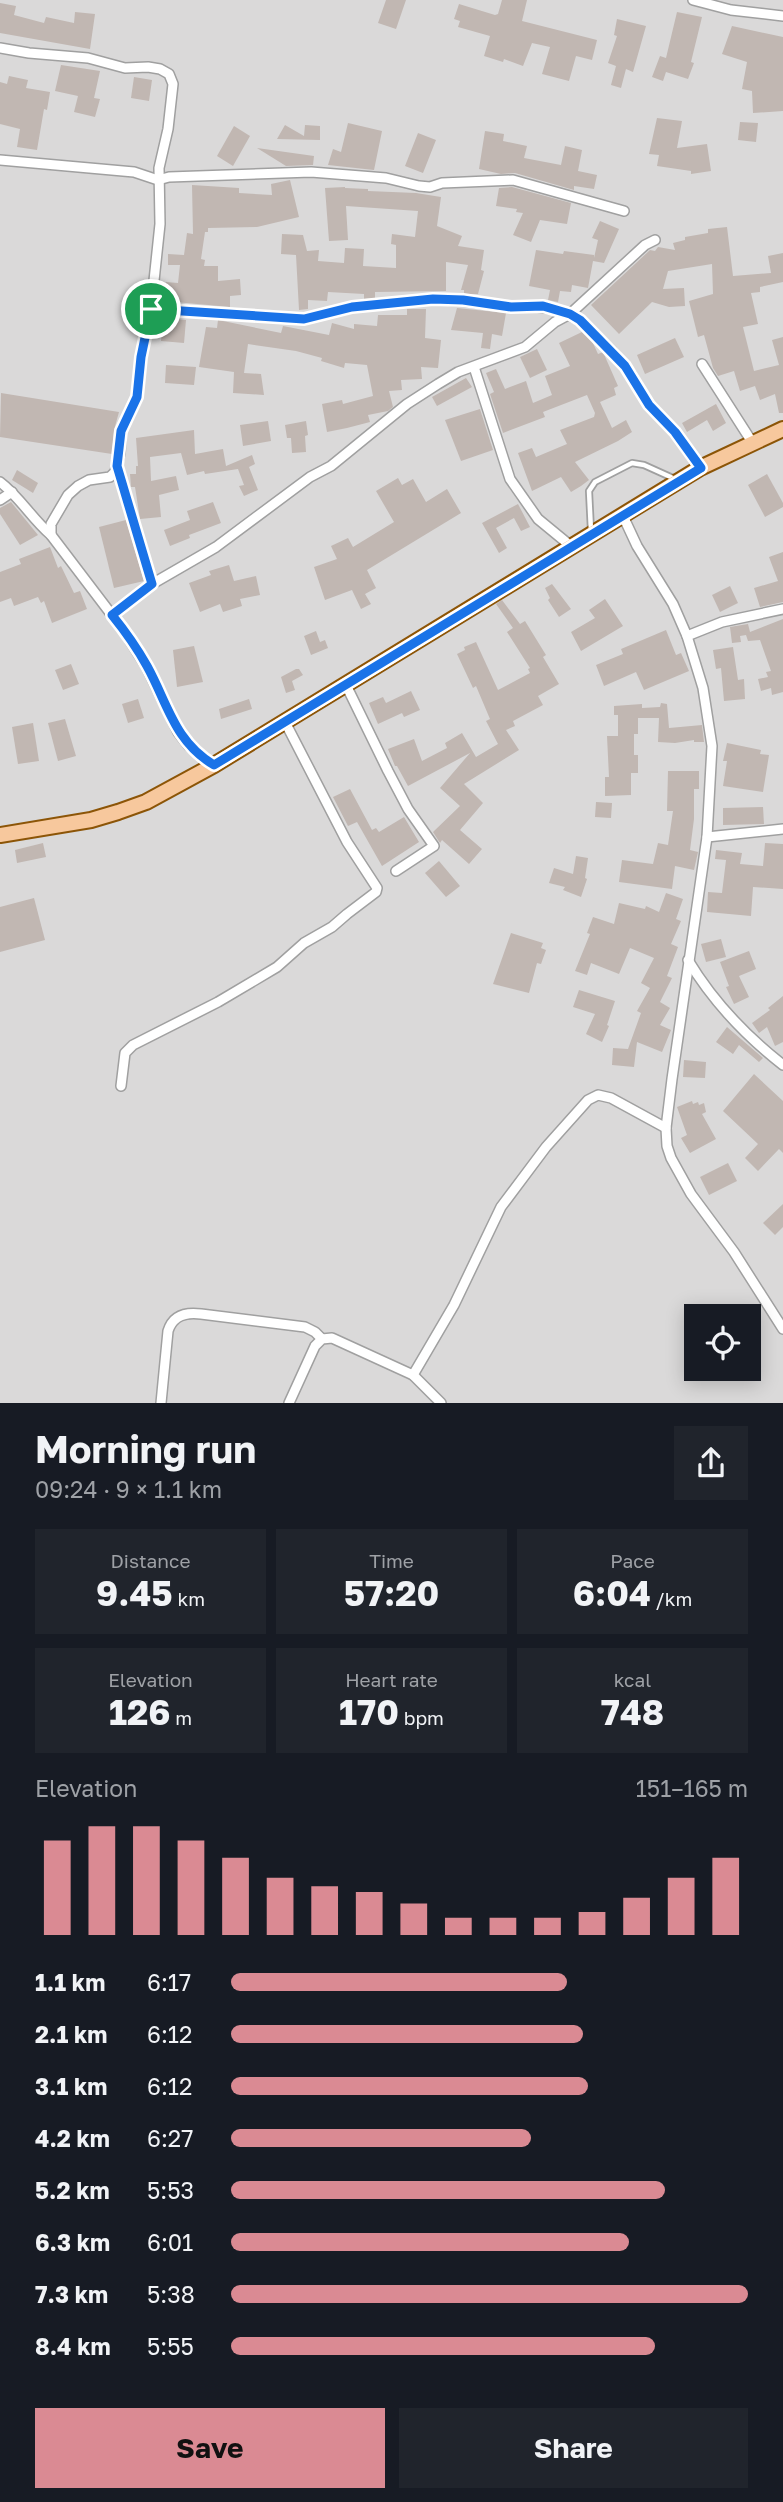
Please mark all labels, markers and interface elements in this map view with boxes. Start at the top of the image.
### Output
pin [121,279,181,339]
icon: arrive [132,290,170,328]
map controls [684,1304,761,1381]
button: locate [684,1304,761,1381]
text: Morning run [35,1426,256,1471]
button: share [674,1426,748,1500]
text: 09:24 · 9 × 1.1 km [35,1475,222,1503]
text: Distance [111,1549,190,1572]
text: Time [369,1549,414,1572]
text: Pace [610,1549,655,1572]
text: 9.45 [96,1572,173,1614]
text: 57:20 [344,1572,439,1614]
text: 6:04 [573,1572,651,1614]
text: km [173,1587,205,1610]
text: /km [651,1587,692,1610]
text: Elevation [108,1668,193,1691]
text: Heart rate [345,1668,438,1691]
text: kcal [614,1668,651,1691]
text: 126 [109,1691,171,1733]
text: 170 [339,1691,399,1733]
text: 748 [601,1691,664,1733]
text: m [171,1706,192,1729]
text: bpm [399,1706,444,1729]
text: Elevation [35,1774,137,1802]
text: 151–165 m [636,1774,748,1802]
text: 1.1 km [35,1968,105,1996]
text: 6:17 [147,1968,191,1996]
text: 2.1 km [35,2020,107,2048]
text: 6:12 [147,2020,192,2048]
text: 3.1 km [35,2072,107,2100]
text: 6:12 [147,2072,192,2100]
text: 4.2 km [35,2124,110,2152]
text: 6:27 [147,2124,193,2152]
text: 5.2 km [35,2176,110,2204]
text: 5:53 [147,2176,194,2204]
text: 6.3 km [35,2228,110,2256]
text: 6:01 [147,2228,193,2256]
text: 7.3 km [35,2280,108,2308]
text: 5:38 [147,2280,195,2308]
text: 8.4 km [35,2332,111,2360]
text: 5:55 [147,2332,194,2360]
button: Save [35,2408,385,2488]
button: Share [399,2408,748,2488]

